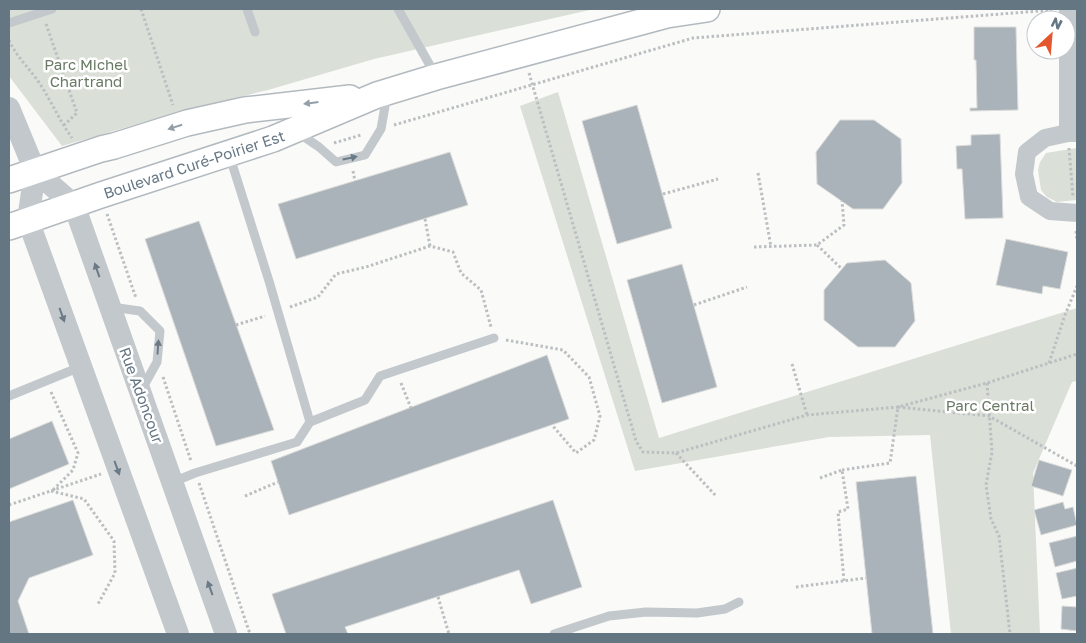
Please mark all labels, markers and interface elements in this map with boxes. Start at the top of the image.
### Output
north arrow [1026,10,1076,60]
text: N [1048,13,1065,33]
park label: Parc Michel Chartrand [44,55,128,90]
one-way arrow [303,99,319,107]
one-way arrow [167,124,182,131]
street label: Boulevard Curé-Poirier Est [101,126,287,202]
one-way arrow [342,154,358,162]
one-way arrow [93,262,101,277]
one-way arrow [59,307,66,322]
one-way arrow [155,339,163,355]
street label: Rue Adoncour [116,345,168,446]
park label: Parc Central [946,396,1035,414]
one-way arrow [114,460,121,475]
one-way arrow [206,581,213,596]

